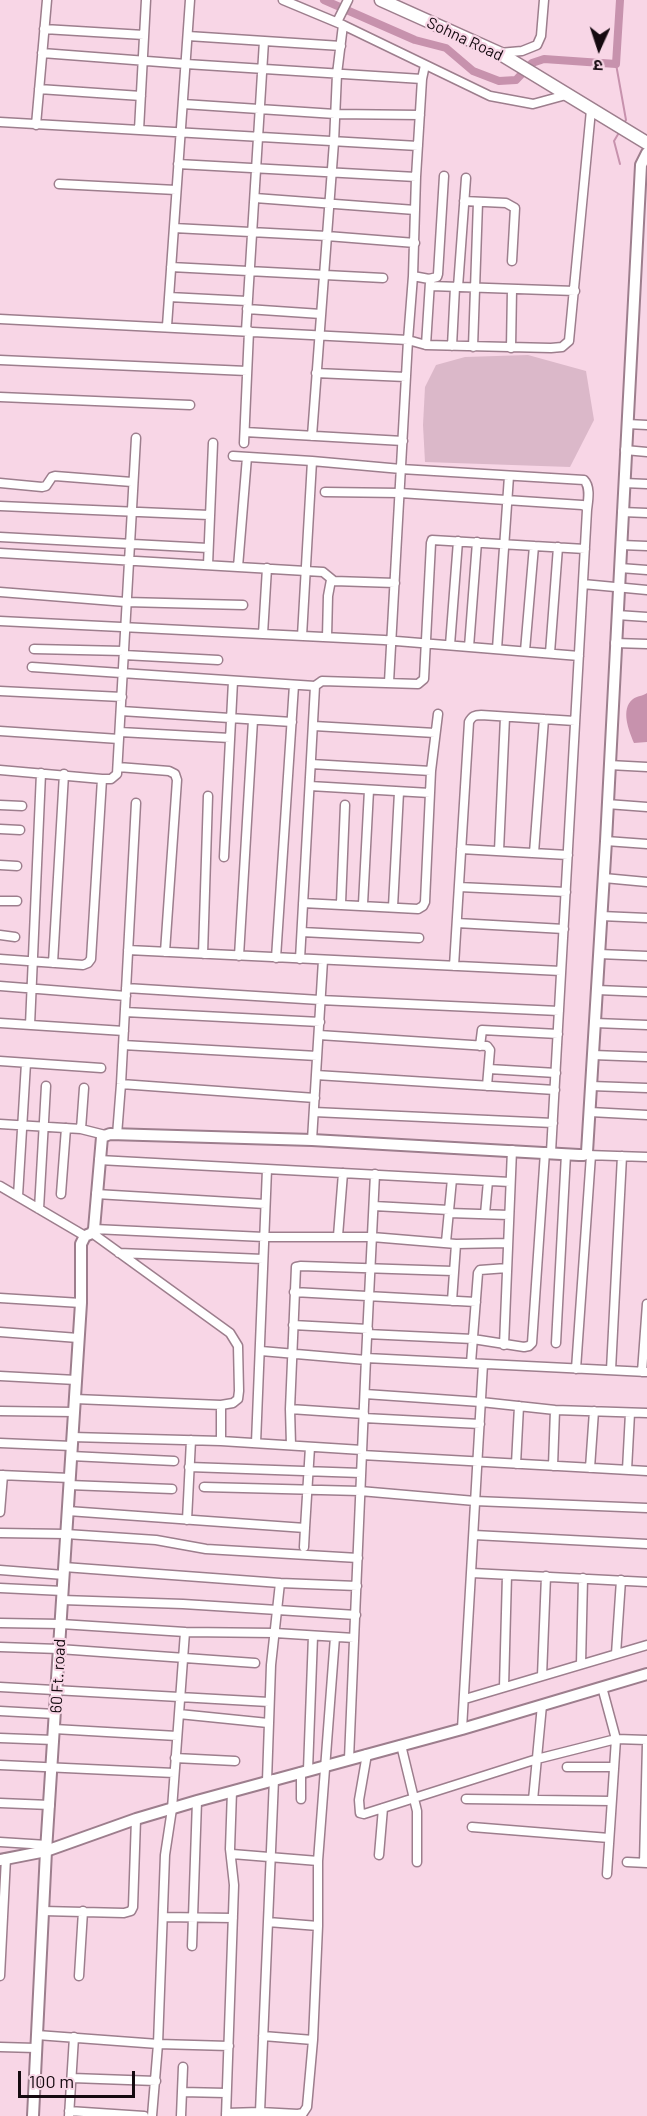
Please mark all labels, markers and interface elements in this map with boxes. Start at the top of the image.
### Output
street label: Sohna Road [424,13,506,65]
north arrow [569,18,629,78]
text: उ [593,57,603,76]
street label: 60 Ft. road [46,1638,70,1714]
scale bar [21,2059,138,2097]
text: 100 m [29,2070,74,2092]

